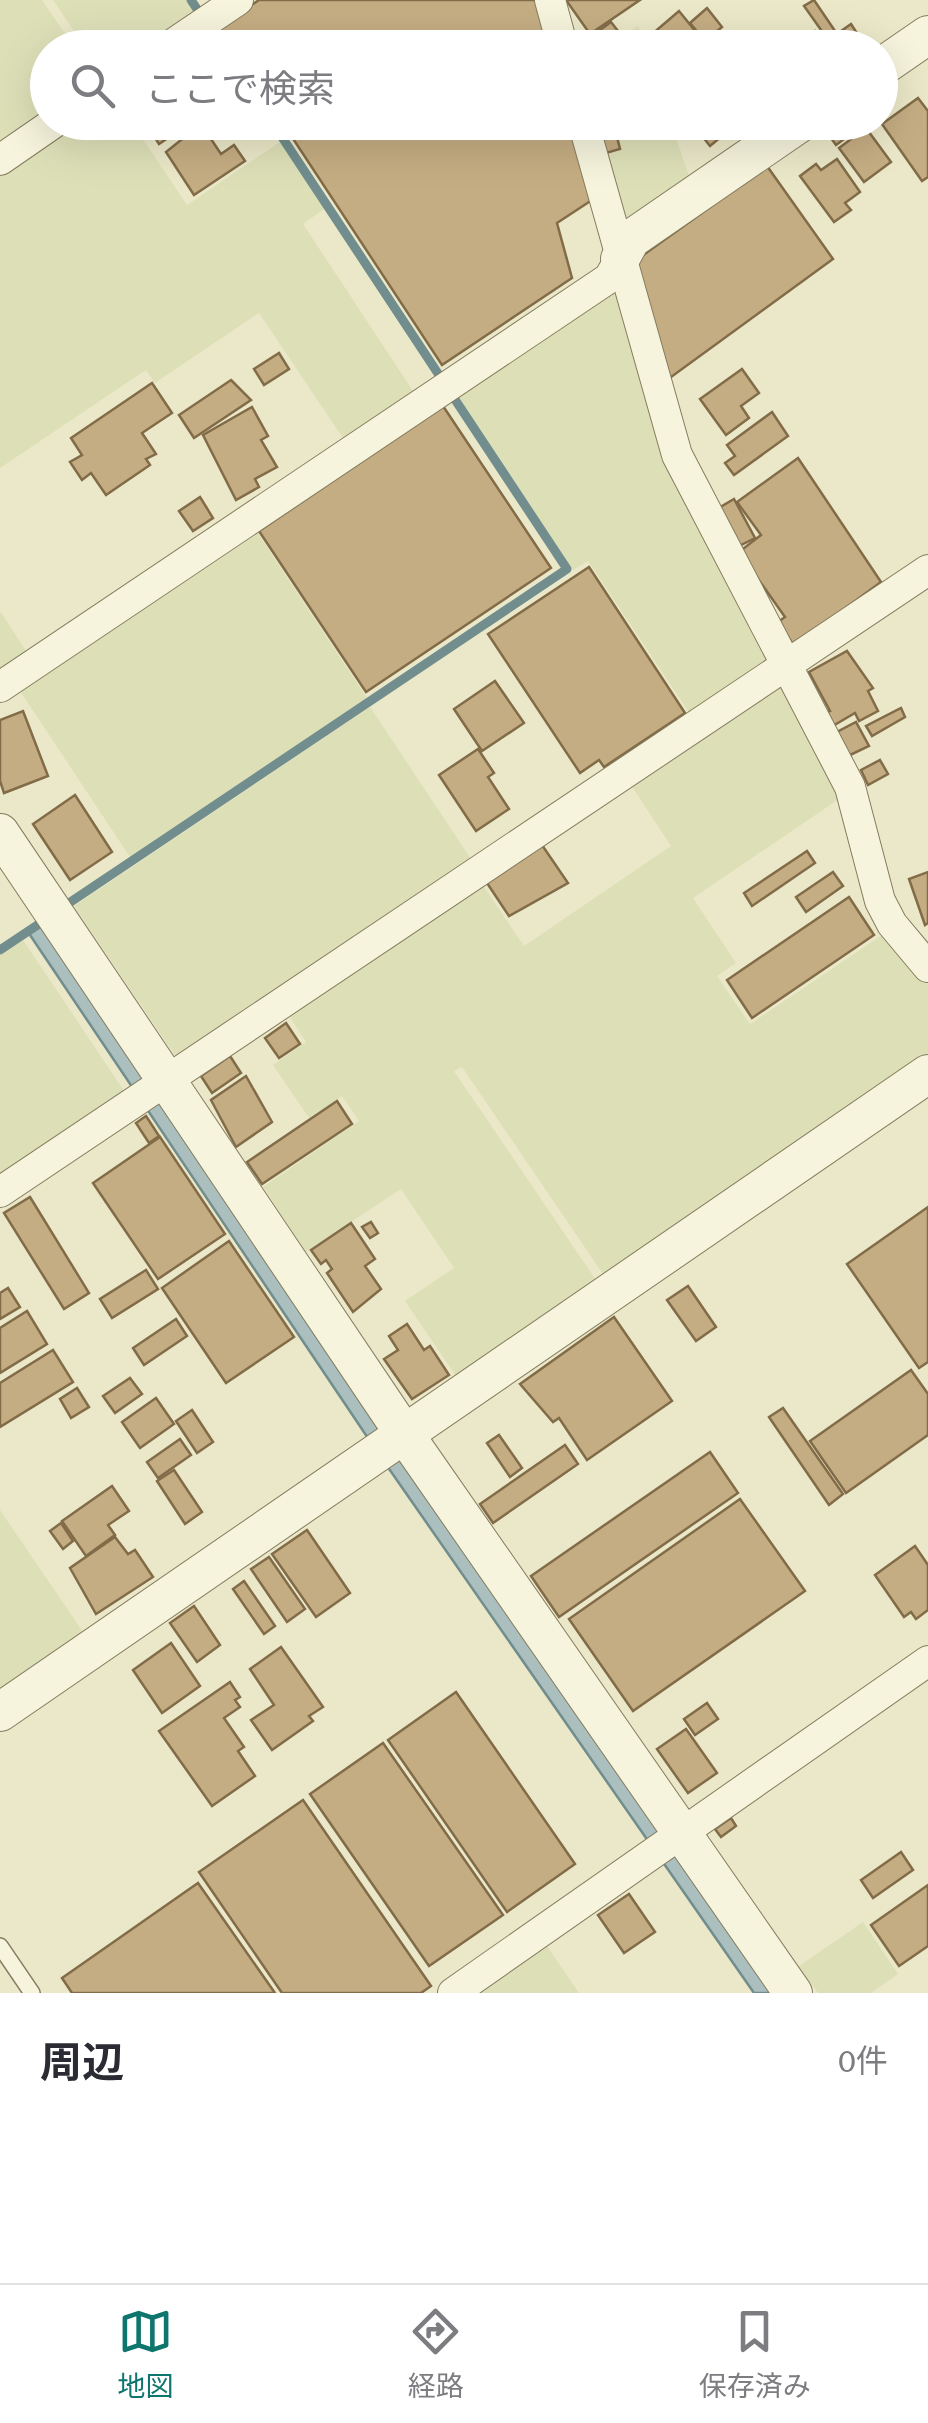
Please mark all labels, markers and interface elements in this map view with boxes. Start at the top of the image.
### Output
search box [30,30,898,140]
icon: search [65,58,120,113]
text: ここで検索 [145,67,335,111]
text: 周辺 [40,2038,124,2087]
text: 0件 [838,2042,888,2080]
tab: 地図 [117,2304,173,2404]
tab: 経路 [408,2304,464,2404]
tab: 保存済み [699,2304,811,2404]

